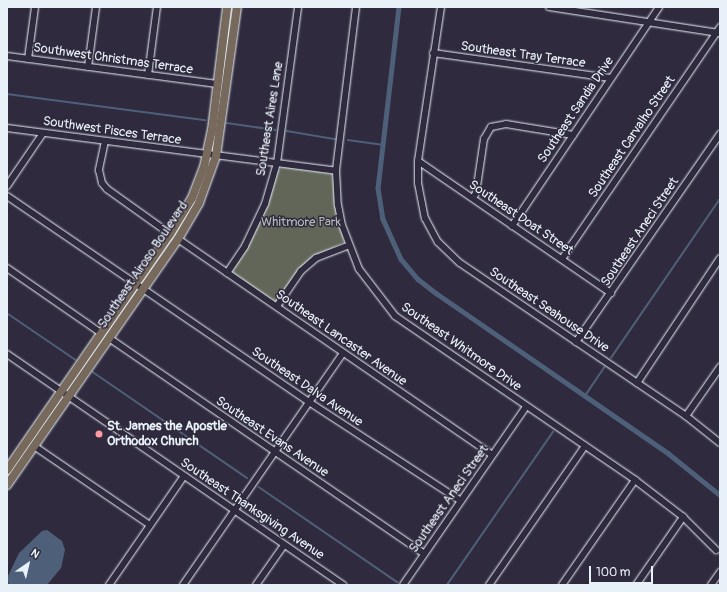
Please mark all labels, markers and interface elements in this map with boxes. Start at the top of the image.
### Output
street label: Southeast Tray Terrace [460,39,586,71]
street label: Southwest Christmas Terrace [32,40,194,78]
street label: Southeast Sandia Drive [535,54,617,166]
street label: Southeast Aires Lane [253,61,287,177]
street label: Southeast Carvalho Street [585,73,679,201]
street label: Southwest Pisces Terrace [42,114,182,148]
street label: Southeast Aneci Street [598,175,682,289]
street label: Southeast Doat Street [466,177,576,259]
street label: Southeast Airoso Boulevard [95,199,191,331]
park label: Whitmore Park [261,214,341,230]
street label: Southeast Seahouse Drive [486,264,612,356]
street label: Southeast Lancaster Avenue [272,287,410,389]
street label: Southeast Whitmore Drive [398,299,524,395]
street label: Southeast Dalva Avenue [248,344,366,430]
street label: Southeast Evans Avenue [213,393,331,481]
place label: St. James the Apostle Orthodox Church [107,419,227,450]
marker: St. James the Apostle Orthodox Church [94,429,104,439]
street label: Southeast Aneci Street [406,442,492,556]
street label: Southeast Thanksgiving Avenue [177,455,327,563]
north arrow [8,544,48,584]
text: N [28,546,42,561]
scale bar [591,558,655,584]
text: 100 m [596,565,630,580]

